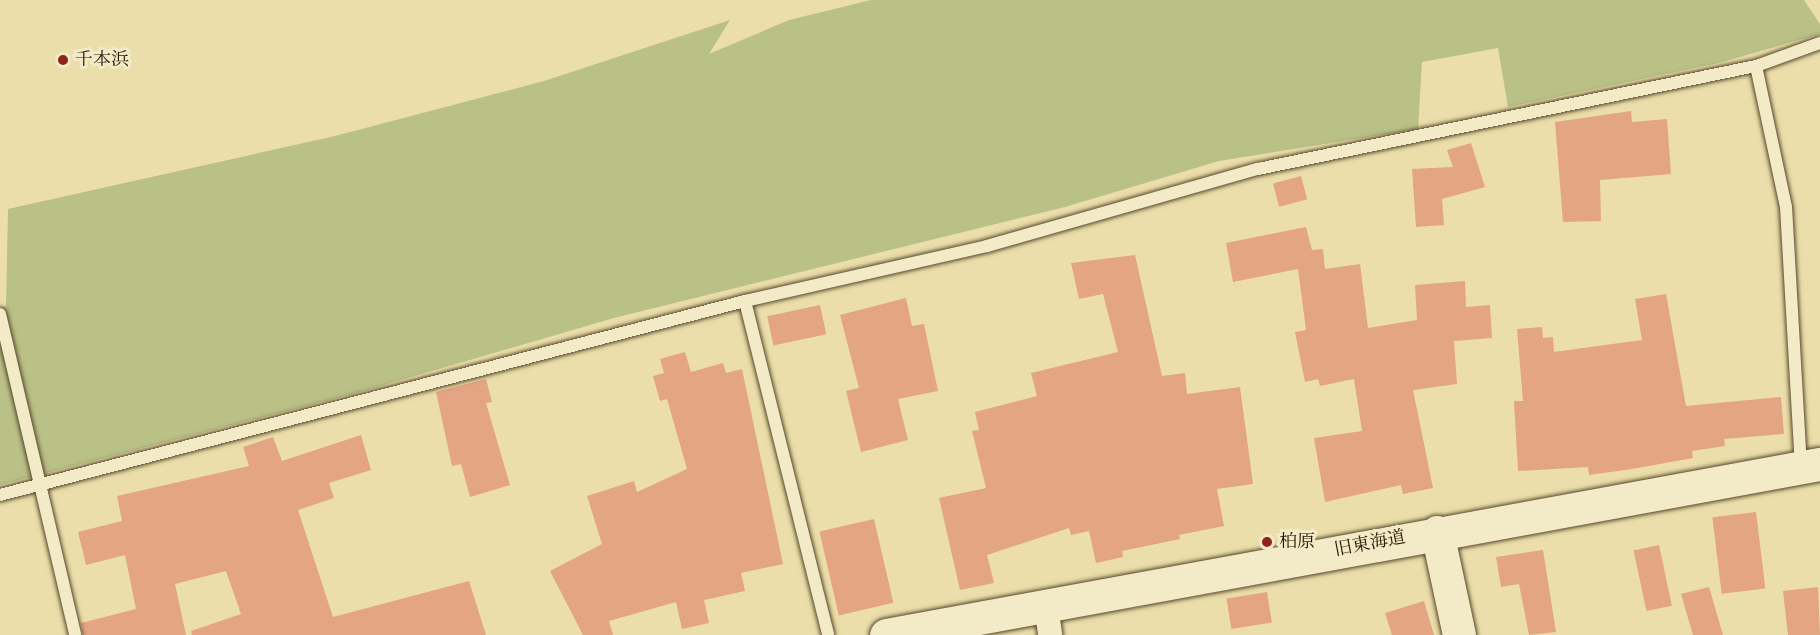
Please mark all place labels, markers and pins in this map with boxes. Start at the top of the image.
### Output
place label: 千本浜 [75,49,129,71]
marker: 千本浜 [56,53,70,67]
place label: 柏原 [1279,531,1315,553]
marker: 柏原 [1260,535,1274,549]

